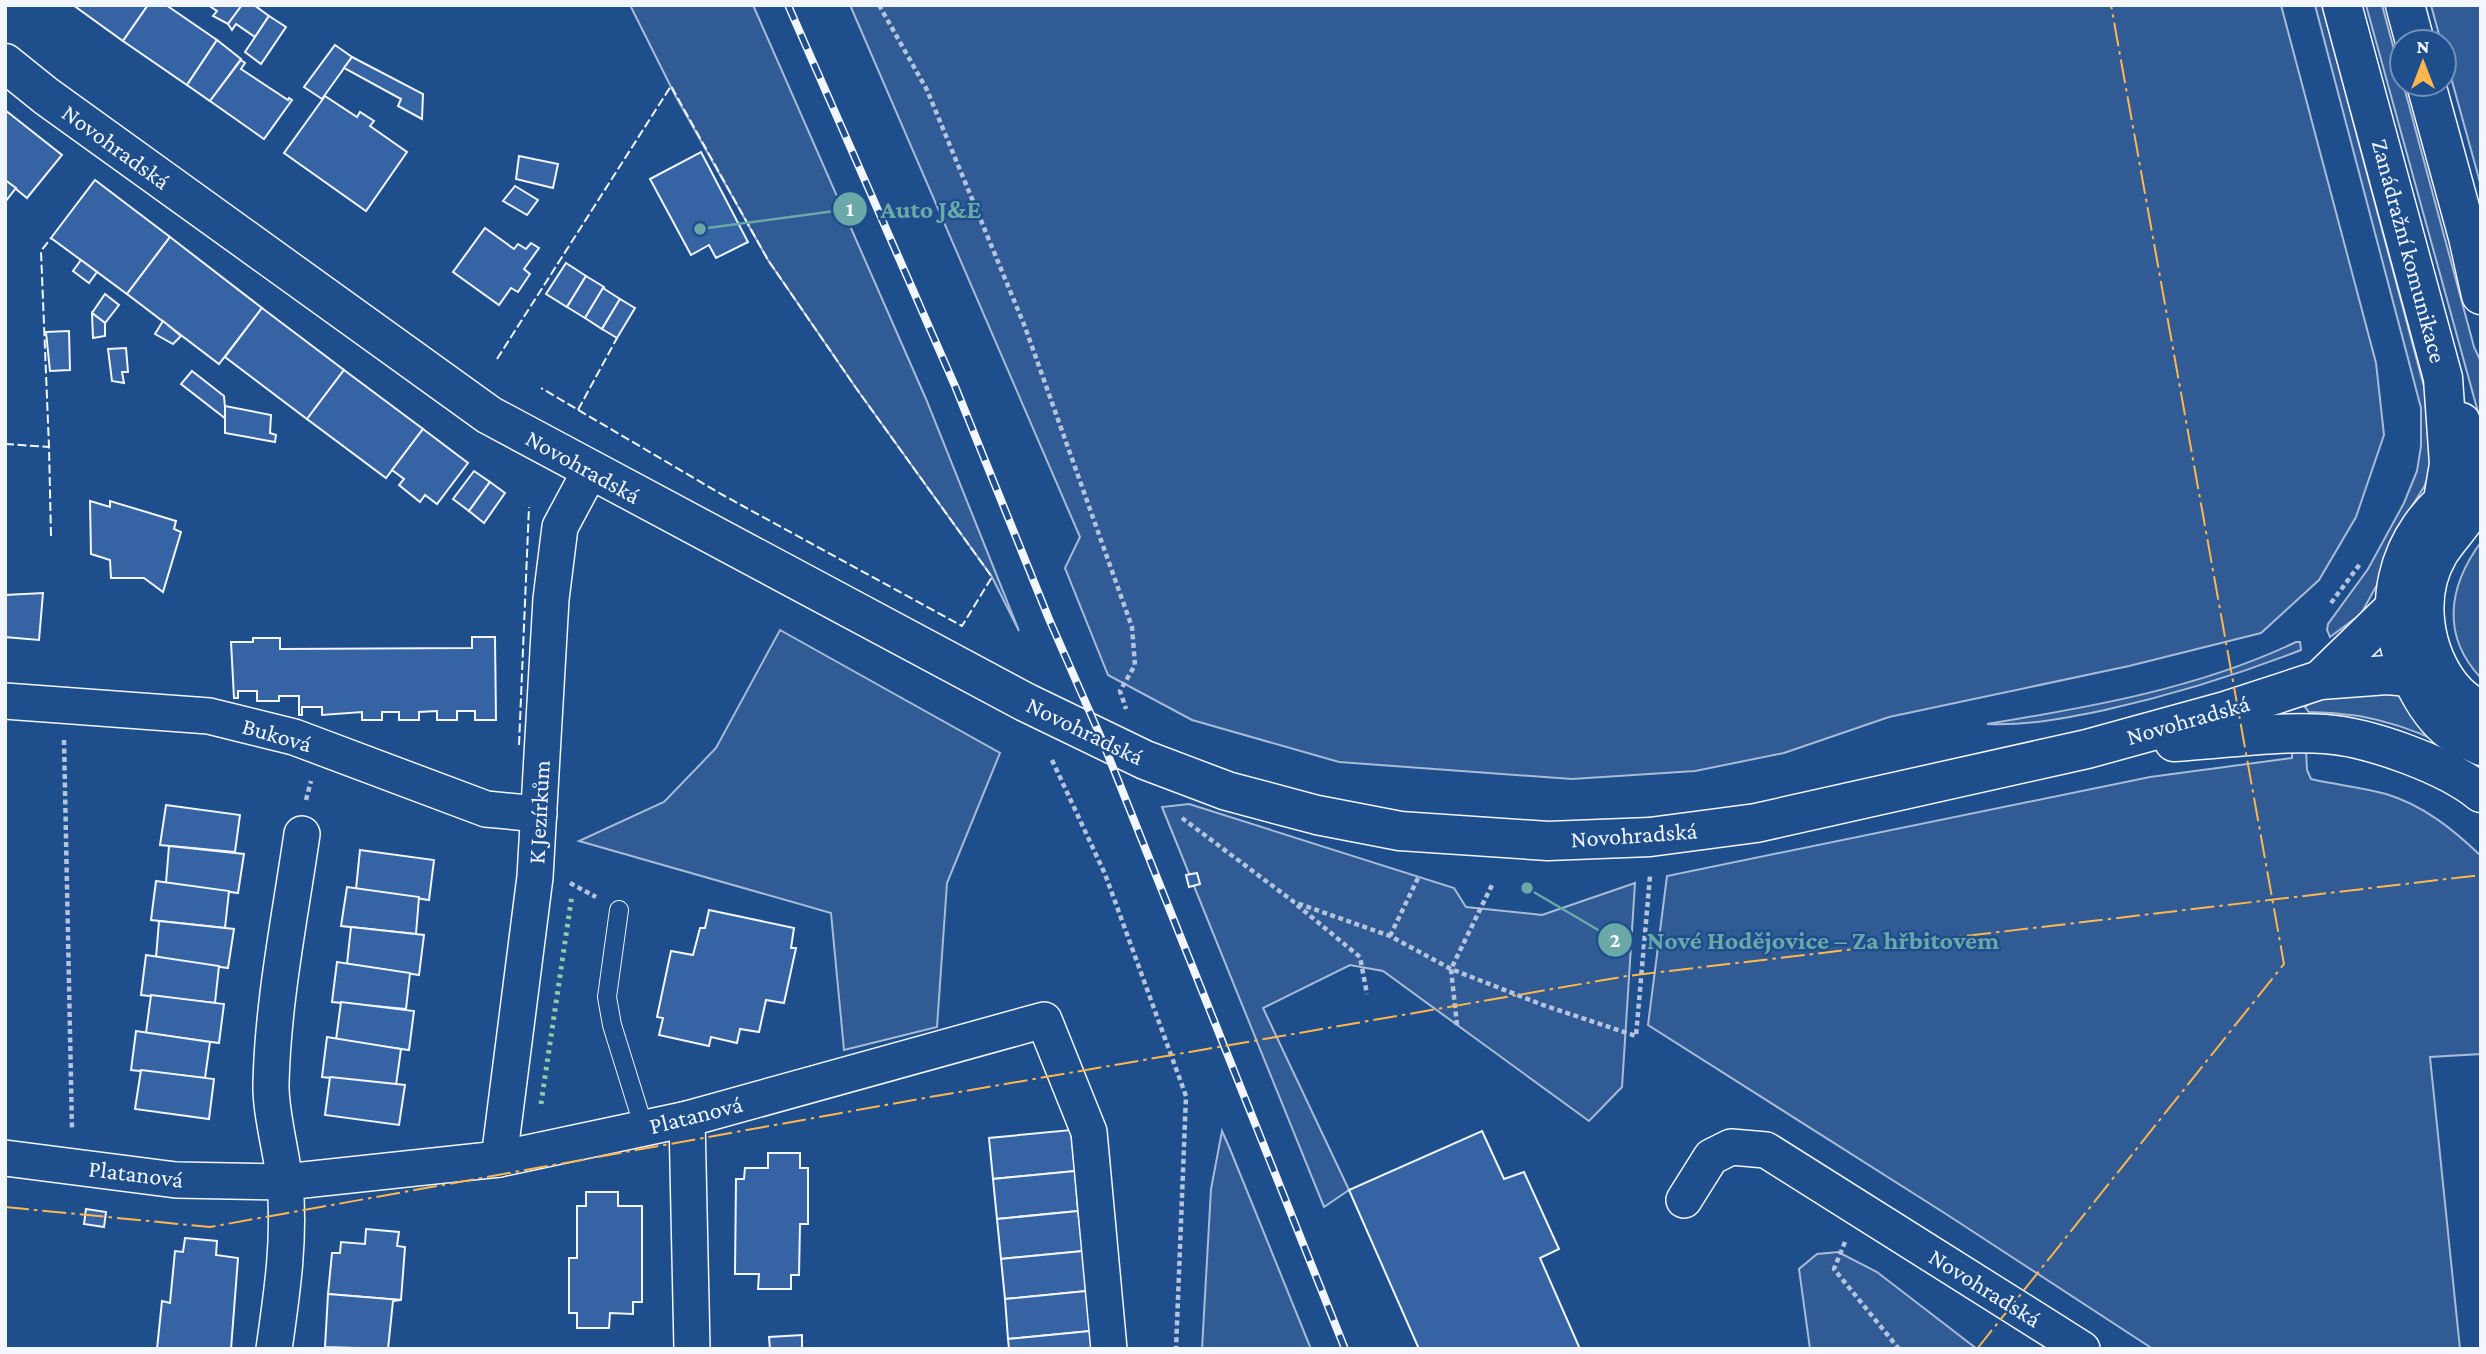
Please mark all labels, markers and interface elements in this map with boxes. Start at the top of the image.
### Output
north arrow [2388,28,2458,98]
text: N [2417,36,2430,57]
street label: Novohradská [57,98,176,195]
street label: Zanádražní komunikace [2367,136,2452,366]
callout: Auto J&E [832,185,996,232]
text: Auto J&E [880,195,982,224]
text: 1 [846,197,854,221]
street label: Novohradská [521,424,645,509]
street label: Novohradská [2123,689,2253,750]
street label: Novohradská [1022,691,1148,770]
street label: Buková [239,712,315,757]
street label: K Jezírkům [522,759,555,865]
street label: Novohradská [1570,817,1698,852]
callout: Nové Hodějovice – Za hřbitovem [1597,917,2013,964]
text: Nové Hodějovice – Za hřbitovem [1647,926,1999,955]
text: 2 [1610,928,1621,952]
street label: Platanová [646,1090,745,1139]
street label: Platanová [87,1154,185,1193]
street label: Novohradská [1924,1243,2046,1333]

